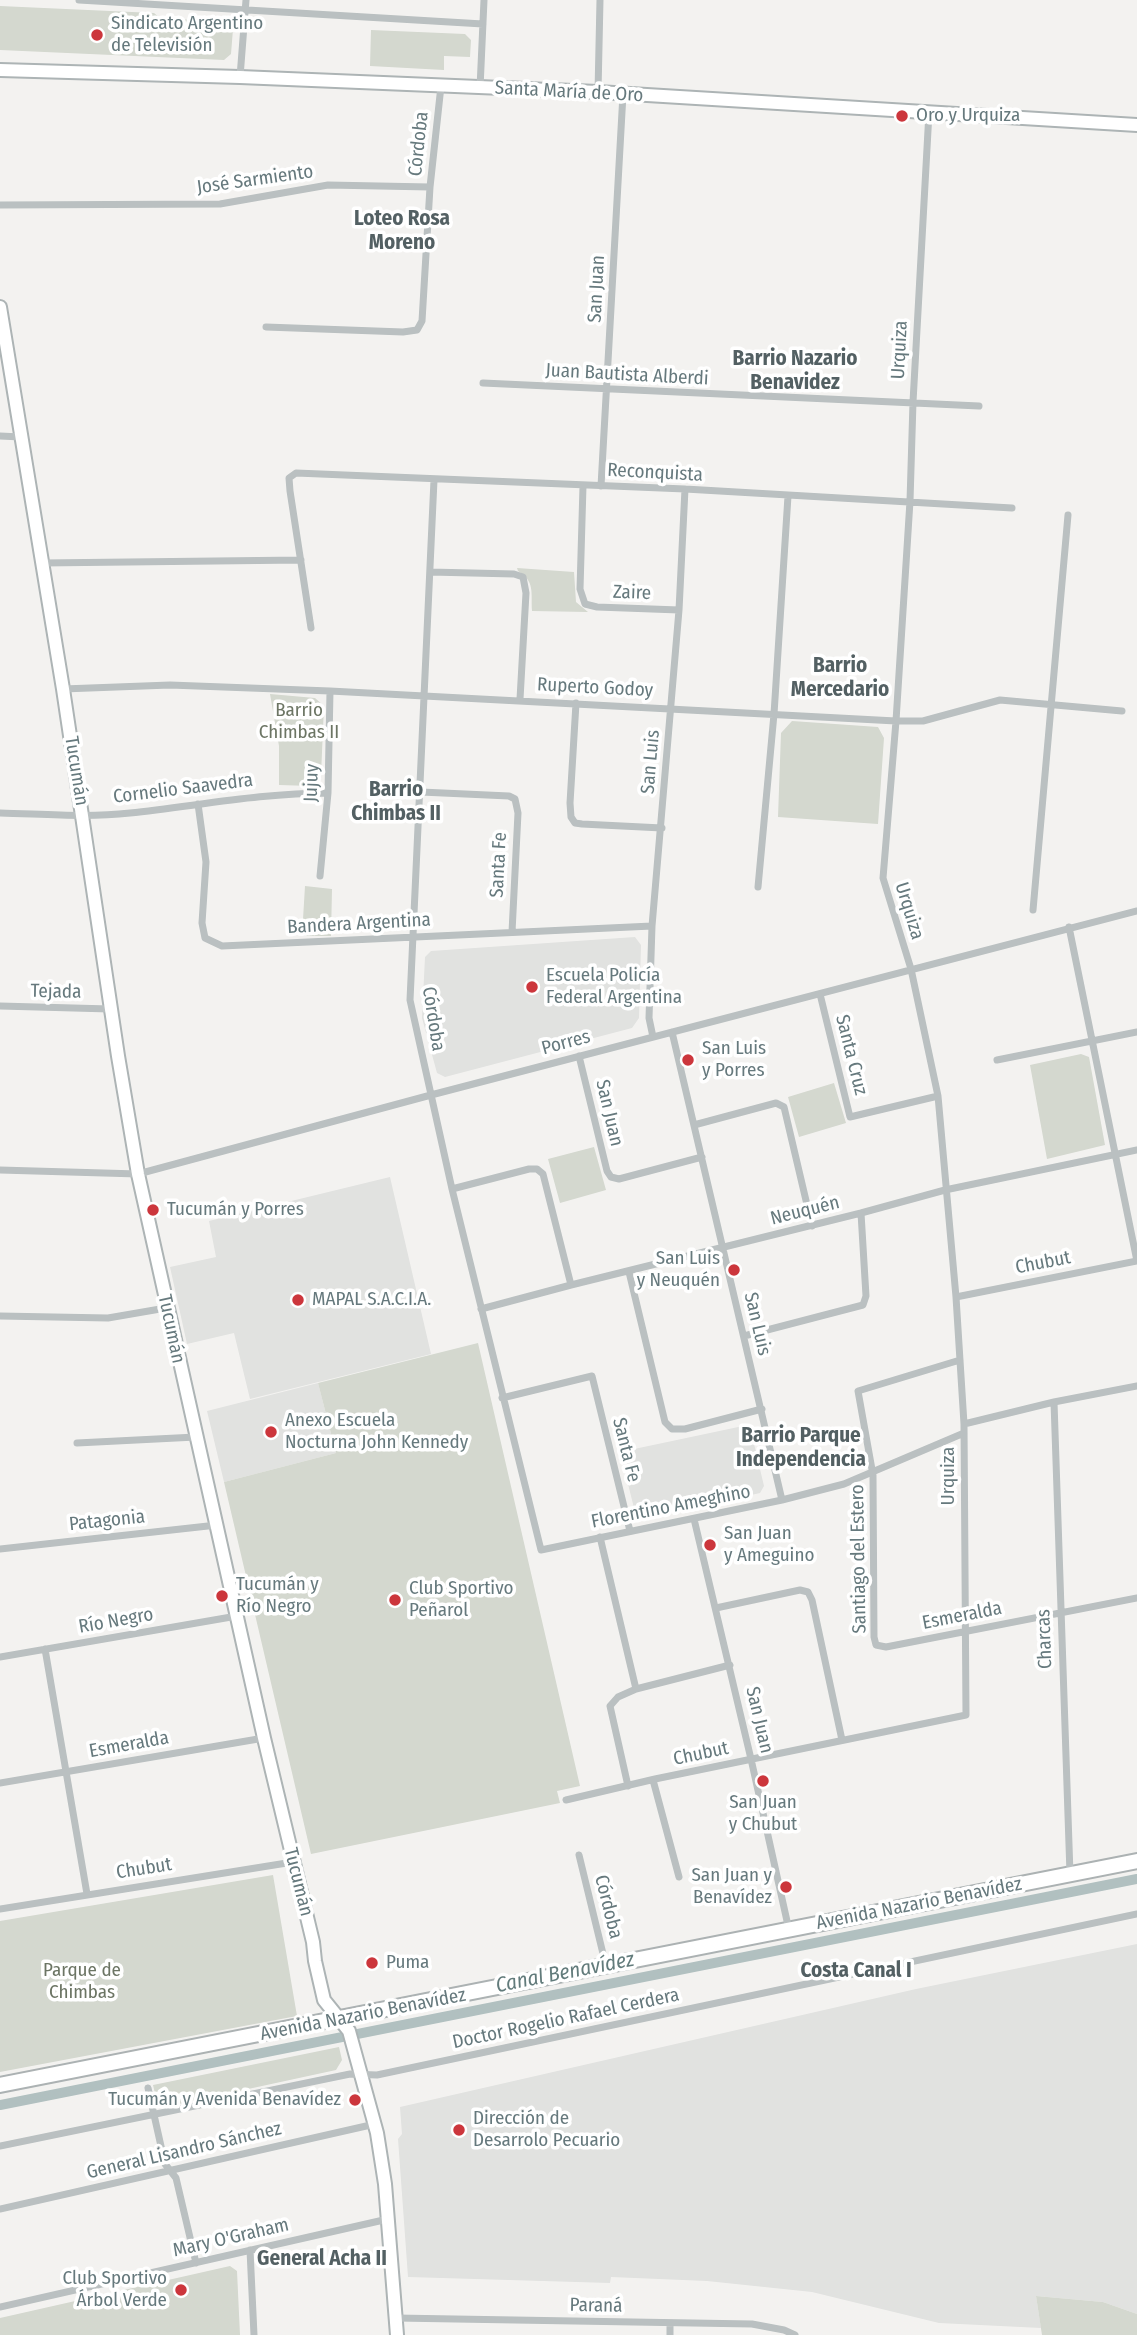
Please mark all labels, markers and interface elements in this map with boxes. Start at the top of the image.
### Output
place label: Sindicato Argentino de Televisión [111,13,263,57]
marker: Sindicato Argentino de Televisión [89,27,105,43]
street label: Santa María de Oro [494,77,644,107]
place label: Oro y Urquiza [916,105,1020,127]
marker: Oro y Urquiza [894,108,910,124]
street label: Córdoba [404,111,434,177]
street label: José Sarmiento [195,161,315,199]
district label: Loteo Rosa Moreno [354,206,450,256]
street label: San Juan [584,255,610,323]
street label: Urquiza [887,320,913,380]
district label: Barrio Nazario Benavidez [733,346,857,396]
street label: Juan Bautista Alberdi [545,359,709,391]
street label: Reconquista [607,459,703,487]
street label: Zaire [612,581,652,605]
district label: Barrio Mercedario [791,653,889,703]
street label: Ruperto Godoy [536,674,654,702]
park label: Barrio Chimbas II [259,700,339,744]
street label: San Luis [637,729,665,795]
street label: Tucumán [59,735,93,807]
street label: Jujuy [300,763,324,803]
street label: Cornelio Saavedra [112,769,254,809]
district label: Barrio Chimbas II [351,777,441,827]
street label: Santa Fe [486,832,512,898]
street label: Urquiza [890,880,928,942]
street label: Bandera Argentina [287,909,431,939]
place label: Escuela Policía Federal Argentina [546,965,682,1009]
marker: Escuela Policía Federal Argentina [524,979,540,995]
street label: Tejada [30,980,82,1004]
street label: Córdoba [417,985,449,1053]
street label: Santa Cruz [830,1012,872,1098]
street label: Porres [539,1026,593,1060]
place label: San Luis y Porres [702,1038,766,1082]
marker: San Luis y Porres [680,1052,696,1068]
street label: San Juan [590,1077,628,1149]
street label: Neuquén [768,1191,842,1231]
place label: Tucumán y Porres [167,1199,304,1221]
marker: Tucumán y Porres [145,1202,161,1218]
street label: Chubut [1014,1246,1072,1280]
place label: San Luis y Neuquén [637,1248,720,1292]
marker: San Luis y Neuquén [726,1262,742,1278]
place label: MAPAL S.A.C.I.A. [312,1289,431,1311]
street label: San Luis [739,1290,775,1358]
street label: Tucumán [153,1292,189,1366]
marker: MAPAL S.A.C.I.A. [290,1292,306,1308]
place label: Anexo Escuela Nocturna John Kennedy [285,1410,468,1454]
street label: Santa Fe [607,1415,645,1485]
district label: Barrio Parque Independencia [736,1423,866,1473]
marker: Anexo Escuela Nocturna John Kennedy [263,1424,279,1440]
street label: Urquiza [938,1447,960,1505]
street label: Florentino Ameghino [589,1480,753,1534]
street label: Santiago del Estero [846,1484,872,1634]
street label: Patagonia [68,1506,146,1536]
place label: San Juan y Ameguino [724,1523,814,1567]
marker: San Juan y Ameguino [702,1537,718,1553]
place label: Tucumán y Río Negro [236,1574,319,1618]
place label: Club Sportivo Peñarol [409,1578,514,1622]
marker: Tucumán y Río Negro [214,1588,230,1604]
marker: Club Sportivo Peñarol [387,1592,403,1608]
street label: Esmeralda [920,1597,1004,1635]
street label: Río Negro [77,1603,155,1639]
street label: Charcas [1033,1609,1057,1669]
street label: San Juan [740,1684,778,1756]
street label: Esmeralda [87,1727,171,1763]
street label: Chubut [671,1737,731,1771]
marker: San Juan y Chubut [755,1773,771,1789]
place label: San Juan y Chubut [729,1792,797,1836]
street label: Tucumán [278,1845,318,1919]
street label: Chubut [115,1853,173,1885]
place label: San Juan y Benavídez [691,1865,772,1909]
street label: Córdoba [589,1873,627,1941]
street label: Avenida Nazario Benavídez [814,1873,1024,1935]
marker: San Juan y Benavídez [778,1879,794,1895]
water label: Canal Benavídez [494,1947,636,1999]
place label: Puma [386,1952,429,1974]
marker: Puma [364,1955,380,1971]
district label: Costa Canal I [800,1958,912,1984]
park label: Parque de Chimbas [43,1960,121,2004]
street label: Avenida Nazario Benavídez [258,1984,468,2046]
street label: Doctor Rogelio Rafael Cerdera [451,1984,681,2054]
place label: Tucumán y Avenida Benavídez [108,2089,341,2111]
marker: Tucumán y Avenida Benavídez [347,2092,363,2108]
place label: Dirección de Desarrolo Pecuario [473,2108,620,2152]
street label: General Lisandro Sánchez [84,2117,284,2185]
marker: Dirección de Desarrolo Pecuario [451,2122,467,2138]
street label: Mary O'Graham [171,2214,291,2262]
district label: General Acha II [257,2246,387,2272]
place label: Club Sportivo Árbol Verde [62,2268,167,2312]
marker: Club Sportivo Árbol Verde [173,2282,189,2298]
street label: Paraná [569,2294,623,2318]

